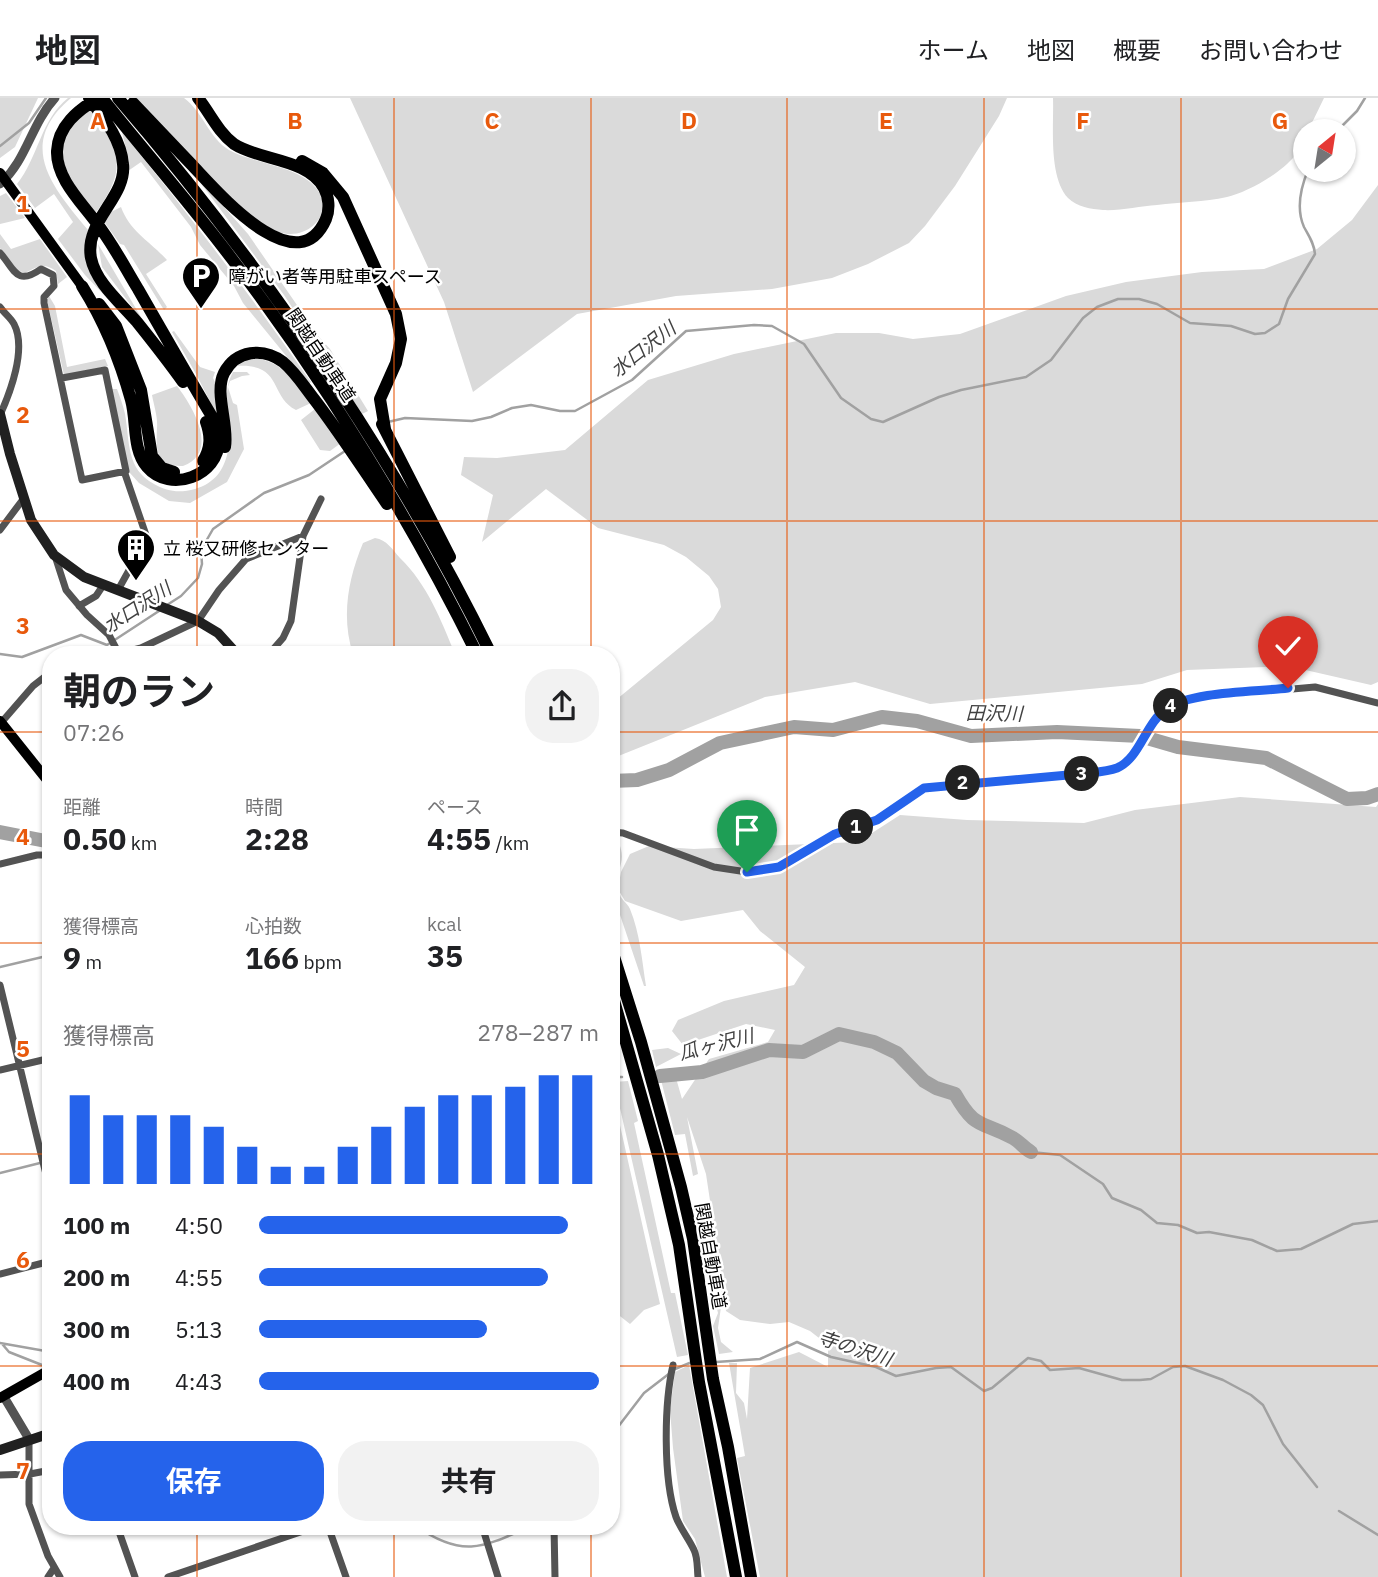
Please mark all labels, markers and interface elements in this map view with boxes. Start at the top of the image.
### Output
text: 地図 [35,28,101,71]
text: ホーム [918,34,989,66]
text: 地図 [1027,34,1075,66]
text: 概要 [1113,34,1161,66]
text: お問い合わせ [1199,34,1343,66]
text: A [90,105,106,135]
text: B [287,105,303,135]
text: C [485,105,500,135]
text: D [681,105,697,135]
text: E [879,105,893,135]
text: F [1076,105,1090,135]
text: G [1272,105,1288,135]
north arrow [1293,119,1356,182]
map controls [1293,119,1356,182]
text: 1 [16,188,30,218]
parking icon: 障がい者等用駐車スペース [180,255,222,310]
place label: 障がい者等用駐車スペース [228,265,442,288]
street label: 関越自動車道 [281,304,361,406]
water label: 水口沢川 [606,315,682,382]
text: 2 [16,399,30,429]
building icon: 立 桜又研修センター [115,527,157,582]
place label: 立 桜又研修センター [163,537,329,560]
water label: 水口沢川 [99,575,177,638]
text: 3 [16,610,30,640]
pin [1258,616,1318,688]
icon: check [1269,627,1307,665]
text: 朝のラン [63,666,215,715]
button: share [525,669,599,743]
pin: 4 [1154,688,1188,724]
text: 4 [1165,693,1176,717]
water label: 田沢川 [965,701,1025,726]
text: 07:26 [63,717,125,747]
pin: 3 [1064,756,1100,792]
text: 3 [1076,761,1087,785]
pin: 2 [946,766,981,800]
text: 2 [957,770,968,794]
text: 距離 [63,795,101,819]
text: 時間 [245,795,283,819]
text: ペース [427,795,483,819]
pin [717,800,777,872]
pin: 1 [838,810,874,844]
icon: arrive [728,811,766,849]
text: 1 [850,814,861,838]
text: 0.50 [63,819,126,858]
text: 2:28 [245,819,309,858]
text: 4:55 [427,819,491,858]
text: 4 [16,821,30,851]
text: km [126,831,157,855]
text: /km [491,831,529,855]
text: kcal [427,912,462,936]
text: 獲得標高 [63,914,139,938]
text: 心拍数 [245,914,302,938]
text: 35 [427,936,463,975]
text: 9 [63,938,81,977]
text: 166 [245,938,299,977]
text: m [81,950,102,974]
text: bpm [299,950,342,974]
text: 278–287 m [477,1017,599,1047]
text: 獲得標高 [63,1020,155,1050]
water label: 瓜ヶ沢川 [676,1023,758,1065]
text: 5 [16,1033,30,1063]
street label: 関越自動車道 [690,1201,732,1311]
text: 100 m [63,1210,130,1240]
text: 4:50 [175,1210,223,1240]
text: 6 [16,1244,30,1274]
text: 200 m [63,1262,130,1292]
text: 4:55 [175,1262,223,1292]
text: 300 m [63,1314,130,1344]
text: 5:13 [175,1314,223,1344]
water label: 寺の沢川 [815,1325,897,1372]
text: 400 m [63,1366,130,1396]
text: 4:43 [175,1366,223,1396]
button: 保存 [63,1441,324,1521]
button: 共有 [338,1441,599,1521]
text: 7 [16,1455,30,1485]

